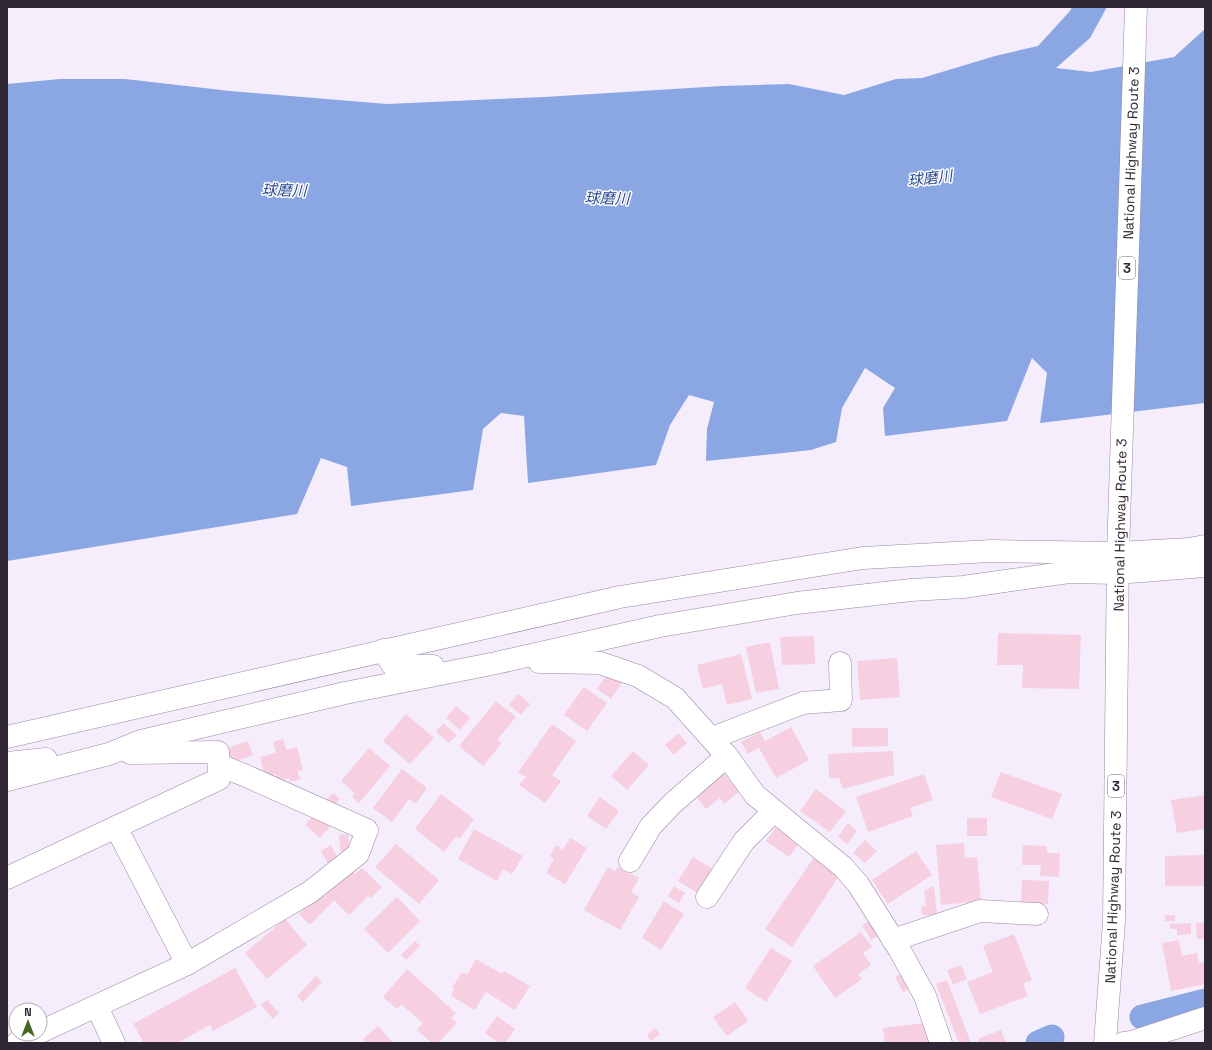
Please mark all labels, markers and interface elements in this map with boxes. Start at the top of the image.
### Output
street label: National Highway Route 3 [1119,66,1143,240]
water label: 球磨川 [907,166,955,190]
water label: 球磨川 [261,180,309,200]
water label: 球磨川 [584,188,632,208]
road number: 3 [1119,257,1135,279]
street label: National Highway Route 3 [1109,438,1131,612]
road number: 3 [1108,775,1124,797]
street label: National Highway Route 3 [1101,810,1125,984]
north arrow [8,1002,48,1042]
text: N [24,1005,32,1019]

